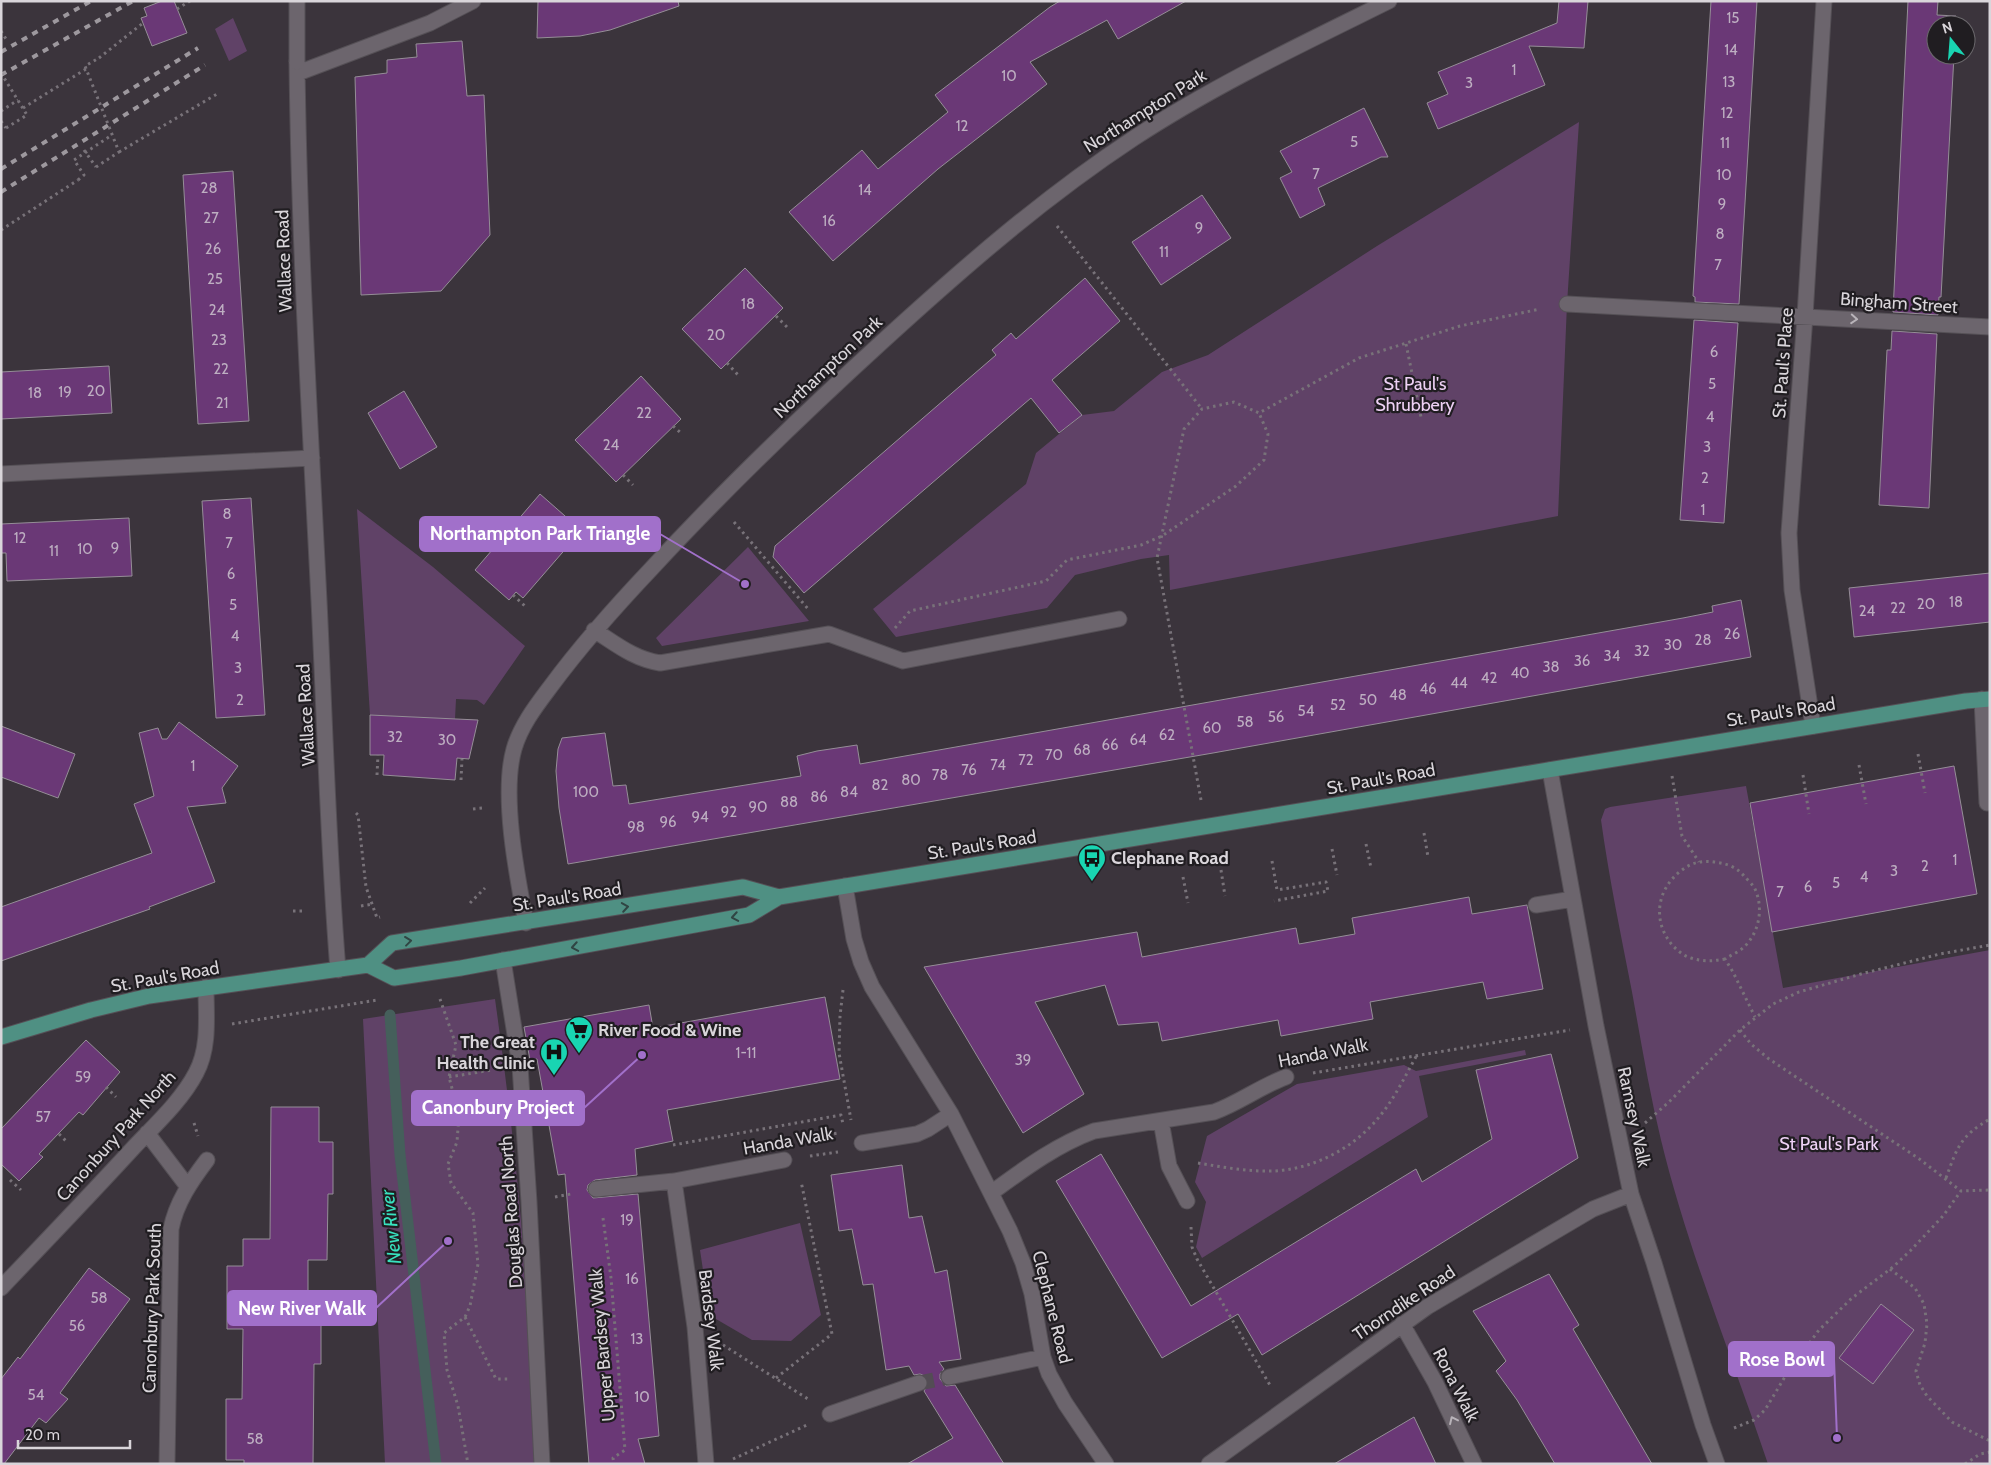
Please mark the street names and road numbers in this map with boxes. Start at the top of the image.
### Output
street label: Northampton Park [1080,64,1211,158]
street label: Wallace Road [271,209,297,313]
street label: Bingham Street [1839,288,1959,318]
street label: St. Paul's Place [1768,307,1798,419]
street label: Northampton Park [769,310,888,423]
street label: Wallace Road [292,663,320,767]
street label: St. Paul's Road [1725,693,1837,731]
street label: St. Paul's Road [1325,759,1437,799]
street label: St. Paul's Road [926,826,1038,864]
street label: St. Paul's Road [511,878,623,916]
street label: St. Paul's Road [109,957,221,997]
street label: Handa Walk [1276,1033,1371,1072]
street label: Ramsey Walk [1613,1065,1656,1170]
street label: Canonbury Park North [52,1066,180,1206]
street label: Handa Walk [741,1122,836,1160]
street label: Douglas Road North [495,1135,527,1289]
street label: Canonbury Park South [138,1223,166,1393]
street label: Clephane Road [1027,1248,1077,1366]
street label: Thorndike Road [1349,1261,1459,1345]
street label: Upper Bardsey Walk [584,1267,620,1422]
street label: Bardsey Walk [694,1268,728,1373]
street label: Rona Walk [1428,1344,1484,1427]

